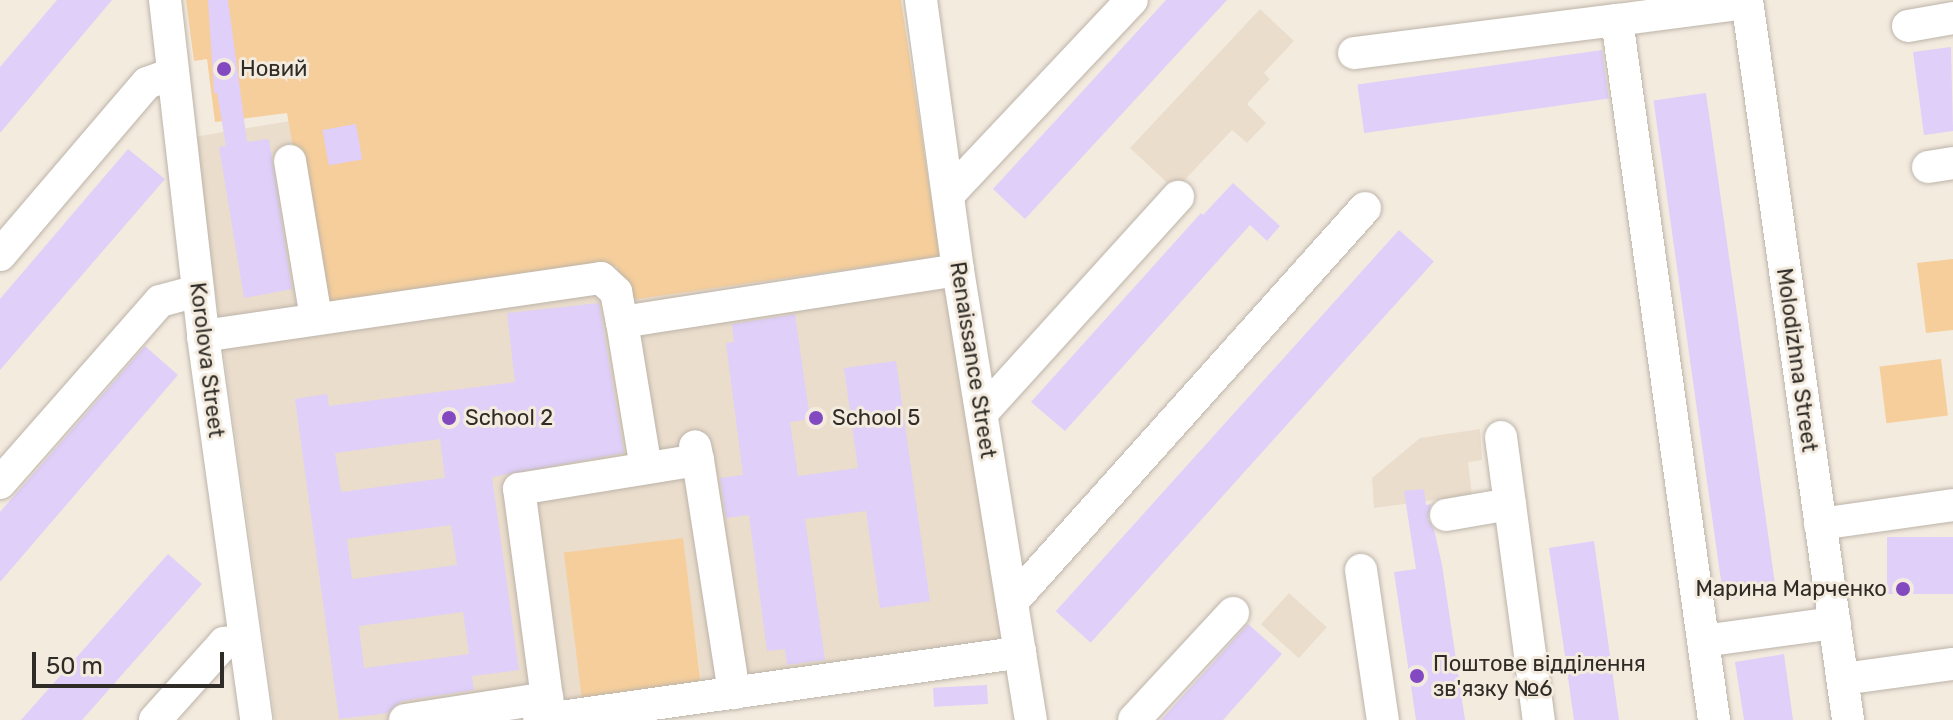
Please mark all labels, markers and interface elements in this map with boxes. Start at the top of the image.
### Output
place label: Новий [240,56,307,82]
marker: Новий [215,60,233,78]
street label: Renaissance Street [944,260,1002,460]
street label: Molodizhna Street [1771,266,1823,454]
street label: Korolova Street [184,281,230,439]
place label: School 2 [465,405,553,431]
place label: School 5 [832,405,920,431]
marker: School 2 [440,409,458,427]
marker: School 5 [807,409,825,427]
place label: Марина Марченко [1696,576,1887,602]
marker: Марина Марченко [1894,580,1912,598]
scale bar [36,636,228,686]
place label: Поштове відділення зв'язку №6 [1433,650,1646,702]
text: 50 m [46,652,103,680]
marker: Поштове відділення зв'язку №6 [1408,667,1426,685]

